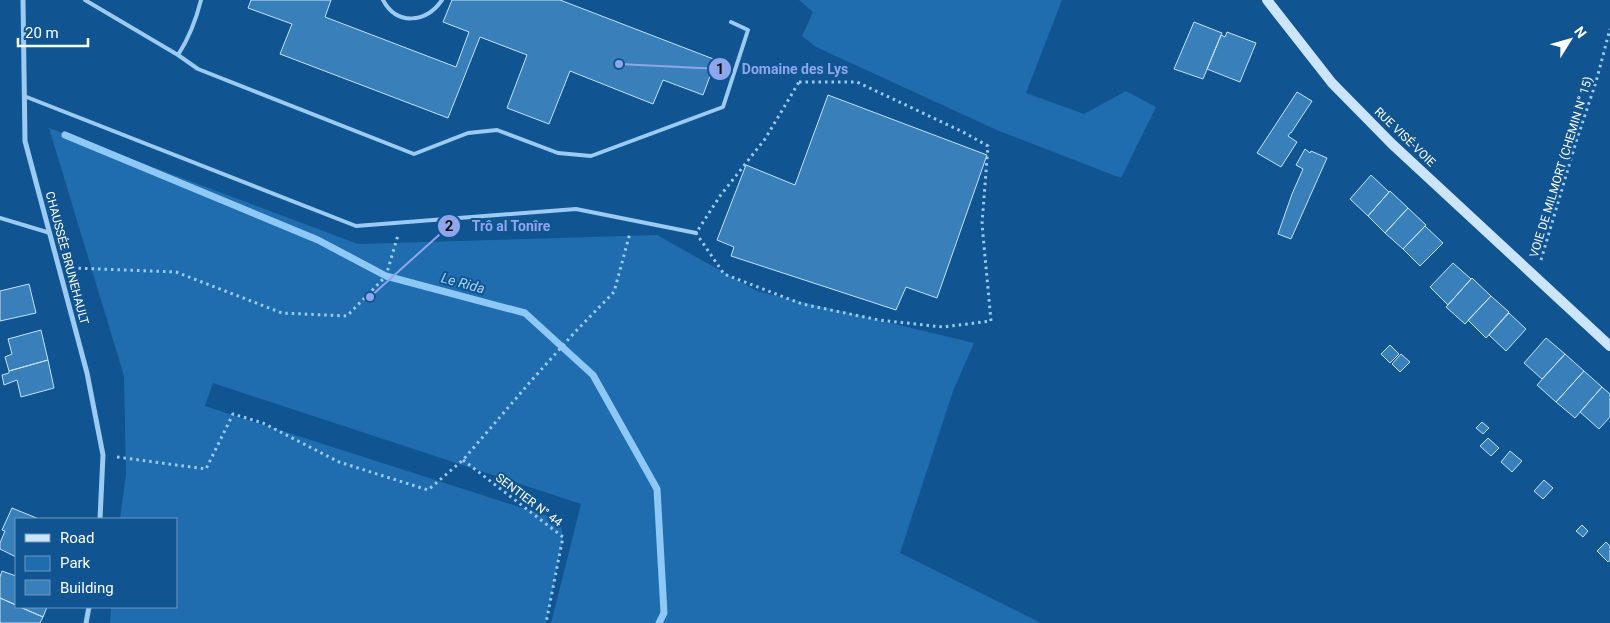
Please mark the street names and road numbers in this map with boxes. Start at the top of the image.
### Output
street label: VOIE DE MILMORT (CHEMIN N° 15) [1527,75,1595,259]
street label: RUE VISÉ-VOIE [1372,104,1439,170]
street label: CHAUSSÉE BRUNEHAULT [42,190,92,326]
street label: SENTIER N° 44 [493,470,565,530]

